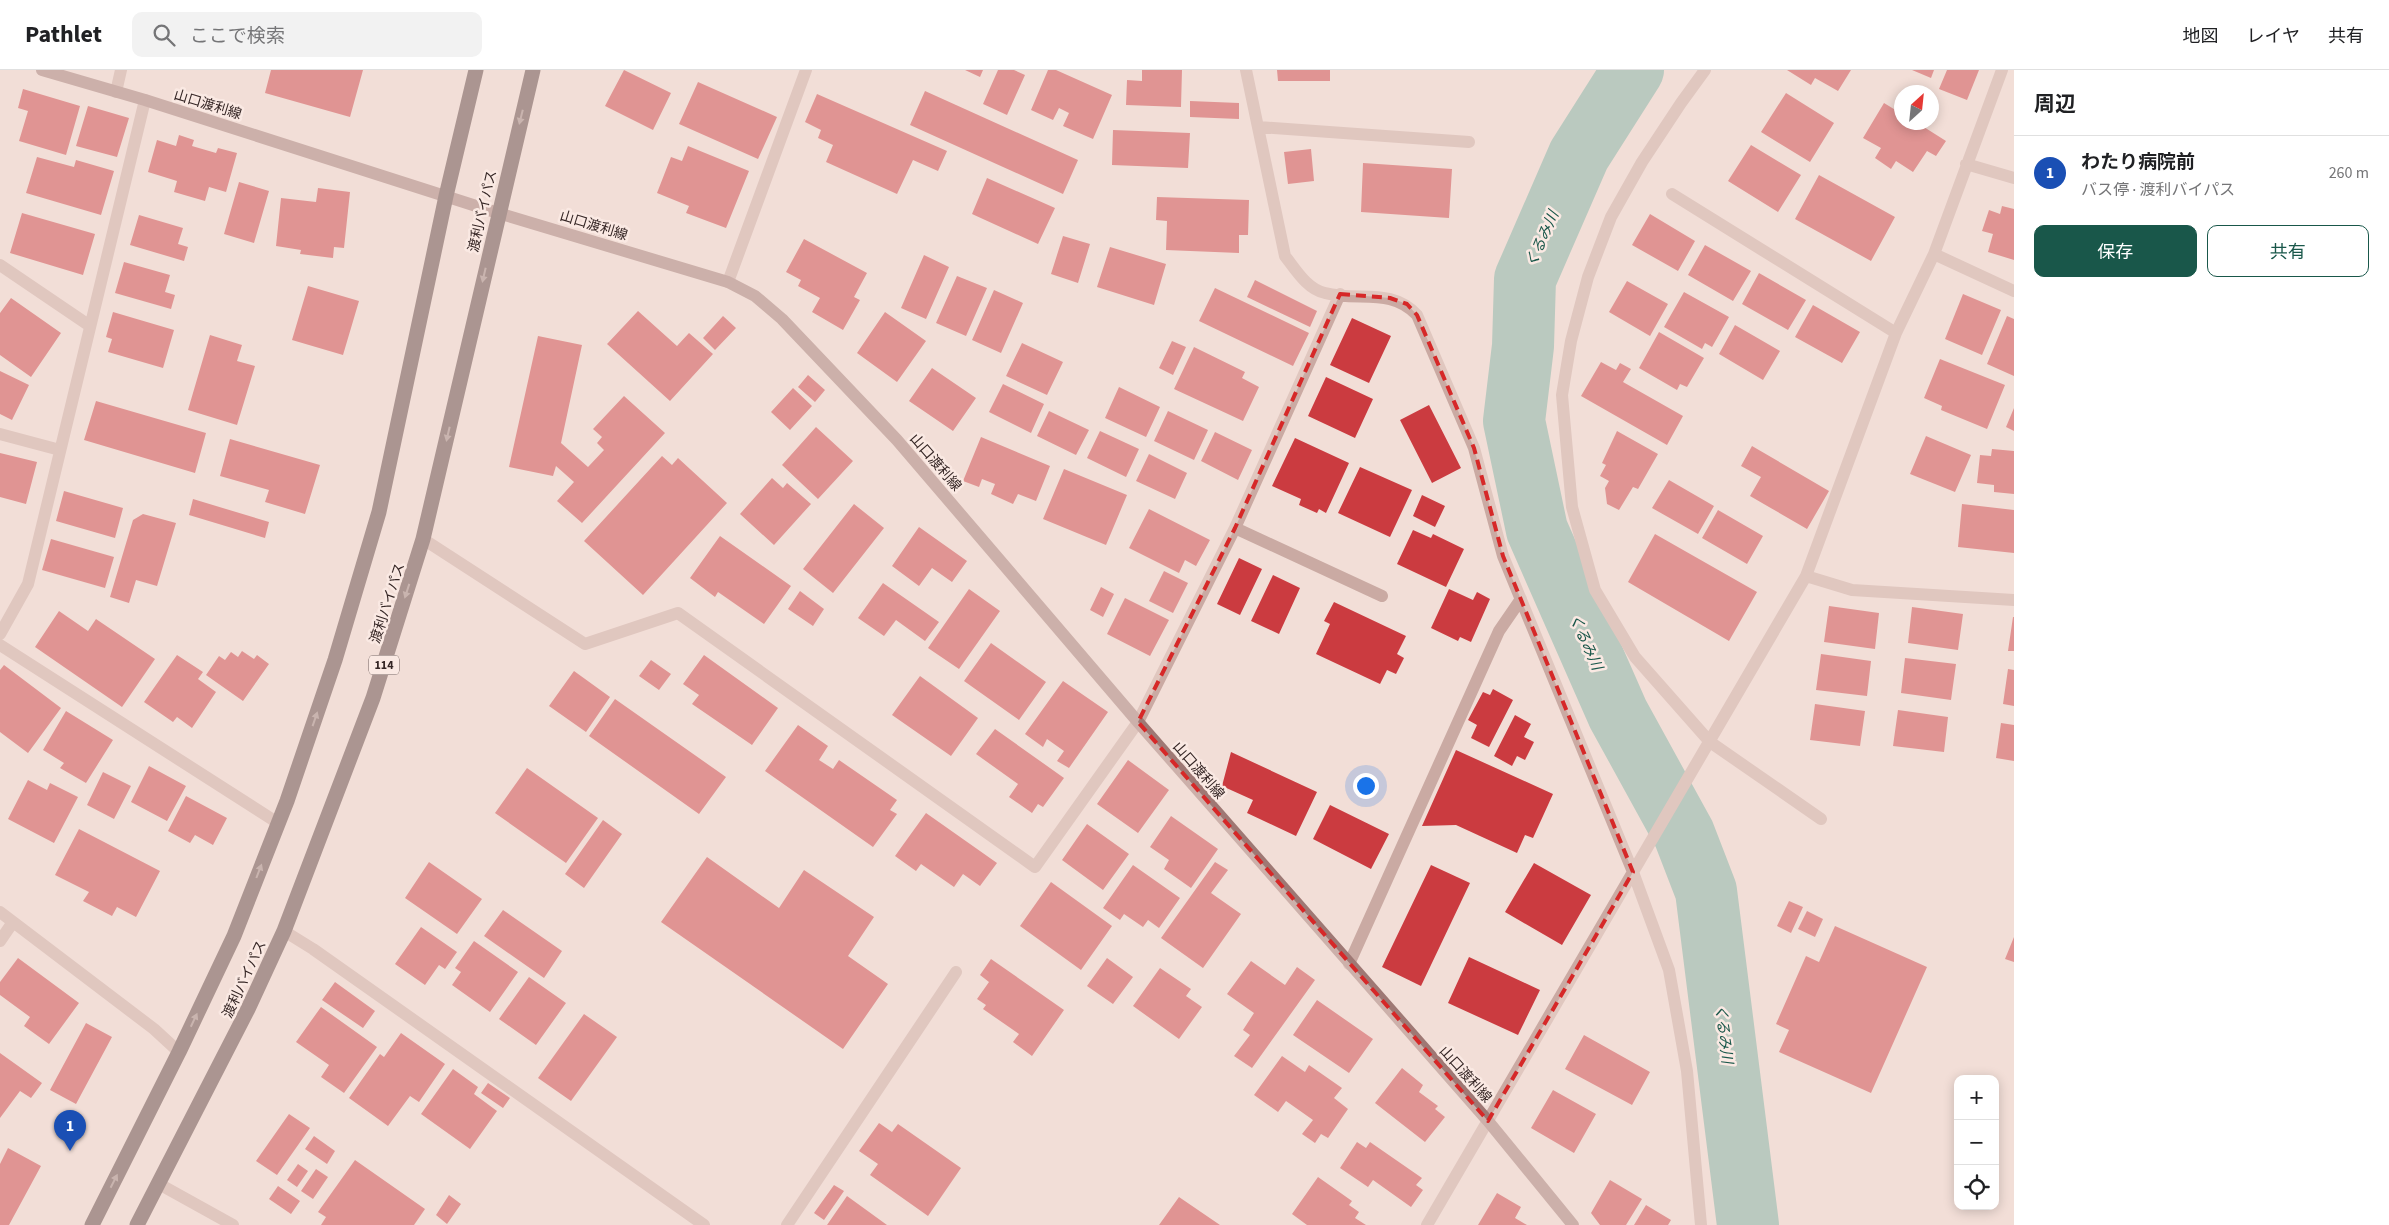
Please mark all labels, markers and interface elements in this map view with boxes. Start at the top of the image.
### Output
search box [132,12,482,57]
text: Pathlet [25,17,102,52]
icon: search [150,21,178,49]
text: ここで検索 [190,23,285,50]
text: 地図 [2183,24,2219,49]
text: レイヤ [2247,24,2300,49]
text: 共有 [2328,24,2364,49]
street label: 山口渡利線 [171,85,244,125]
north arrow [1894,85,1939,130]
text: 周辺 [2034,89,2076,119]
one-way arrow [517,110,525,125]
text: わたり病院前 [2081,149,2195,176]
text: 1 [2046,162,2054,184]
text: 260 m [2329,162,2369,184]
street label: 渡利バイパス [464,168,502,254]
text: バス停 · 渡利バイパス [2081,179,2235,201]
street label: 山口渡利線 [557,206,630,246]
water label: くるみ川 [1521,206,1565,271]
button: 保存 [2034,225,2197,277]
button: 共有 [2207,225,2369,277]
one-way arrow [480,268,488,283]
one-way arrow [443,426,451,442]
street label: 山口渡利線 [905,430,966,496]
street label: 渡利バイパス [366,560,410,646]
one-way arrow [403,584,411,599]
water label: くるみ川 [1564,611,1608,676]
road number: 114 [369,656,399,674]
one-way arrow [311,711,319,726]
street label: 山口渡利線 [1168,738,1229,804]
your location [1353,773,1379,799]
one-way arrow [256,864,263,879]
street label: 渡利バイパス [218,937,272,1022]
water label: くるみ川 [1709,1003,1738,1067]
one-way arrow [191,1013,199,1027]
street label: 山口渡利線 [1434,1042,1496,1107]
map controls [1954,1075,1999,1210]
button: + [1954,1075,1999,1120]
pin: 1 [54,1110,86,1151]
button: − [1954,1120,1999,1165]
button: locate [1954,1165,1999,1210]
one-way arrow [110,1174,118,1189]

